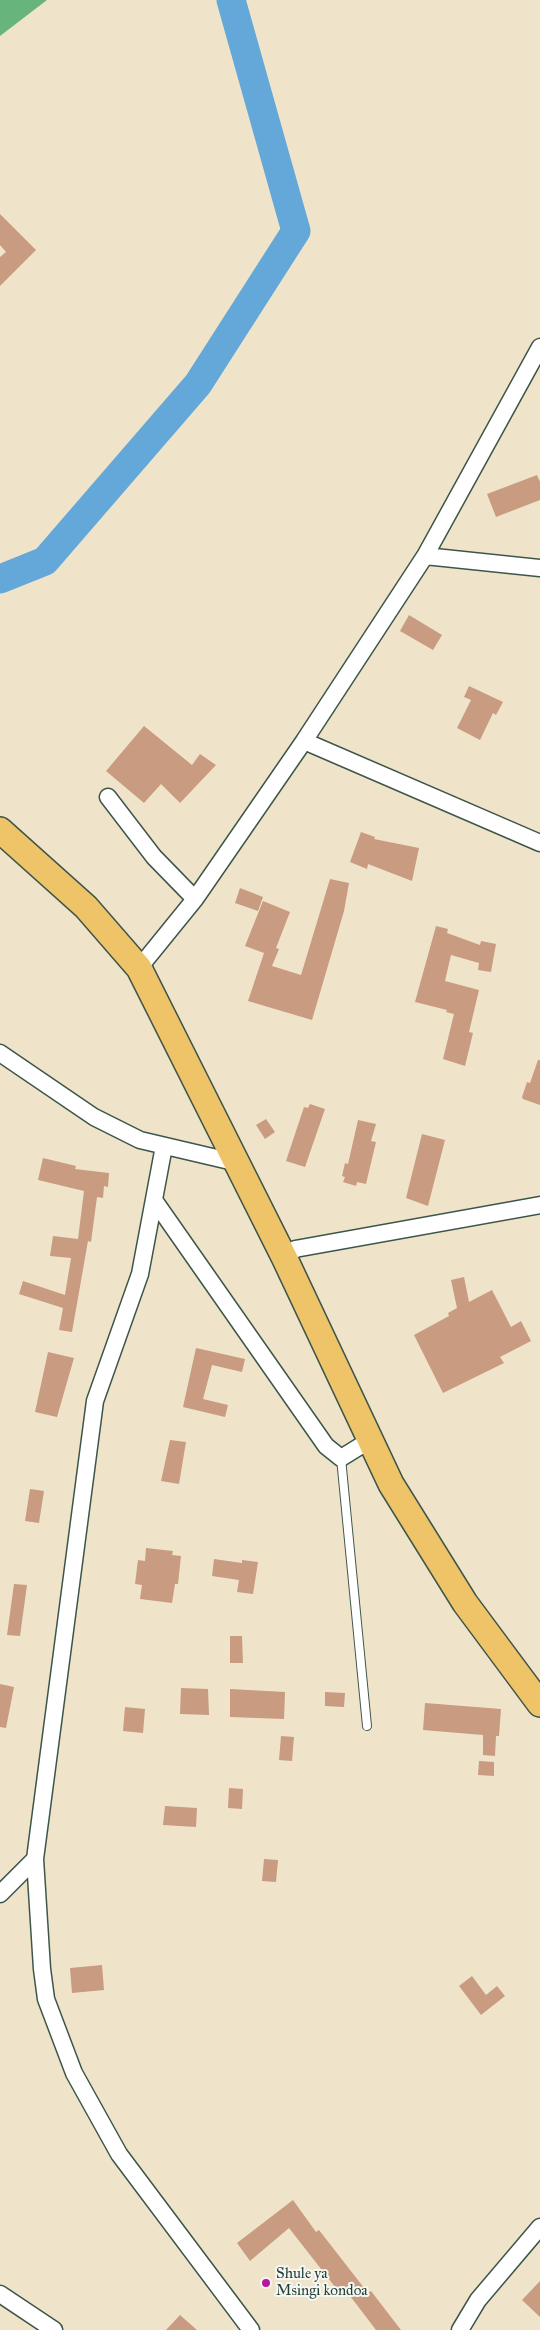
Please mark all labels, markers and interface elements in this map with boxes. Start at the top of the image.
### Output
place label: Shule ya Msingi kondoa [276,2265,368,2300]
marker: Shule ya Msingi kondoa [260,2277,272,2289]

